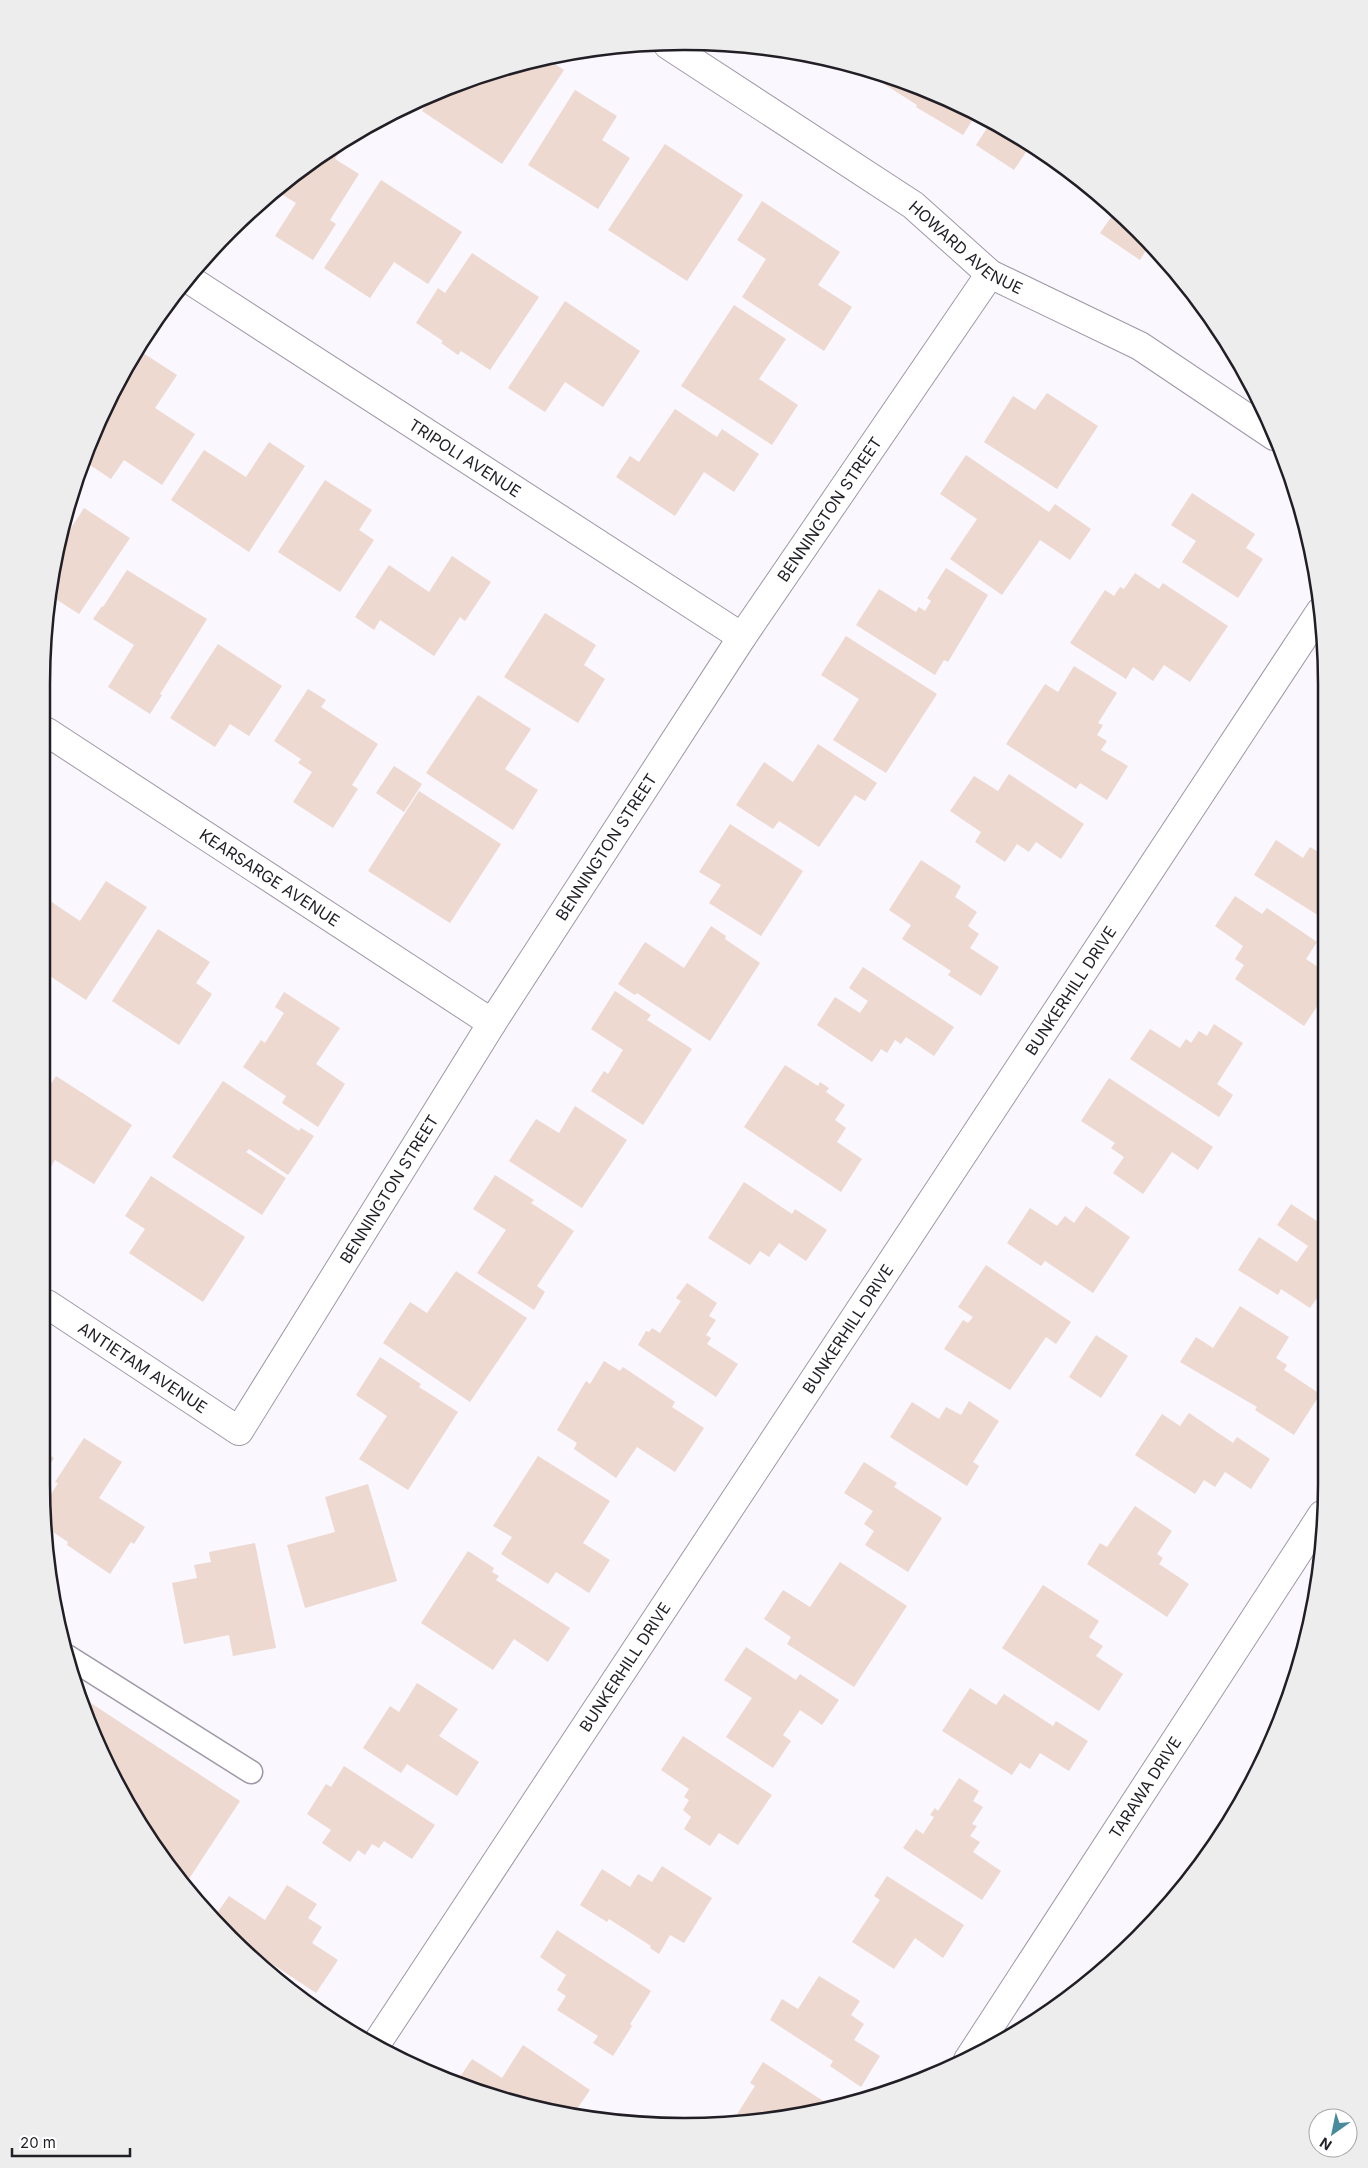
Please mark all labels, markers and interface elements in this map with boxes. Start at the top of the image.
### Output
street label: HOWARD AVENUE [905,196,1026,298]
street label: TRIPOLI AVENUE [405,414,525,501]
street label: BENNINGTON STREET [773,433,886,585]
street label: BENNINGTON STREET [551,770,661,924]
street label: KEARSARGE AVENUE [196,824,344,931]
street label: BUNKERHILL DRIVE [1021,922,1120,1059]
street label: BENNINGTON STREET [335,1111,443,1267]
street label: BUNKERHILL DRIVE [798,1260,897,1397]
street label: ANTIETAM AVENUE [75,1318,211,1417]
street label: BUNKERHILL DRIVE [575,1598,675,1735]
street label: TARAWA DRIVE [1105,1733,1185,1842]
north arrow [1308,2108,1358,2158]
scale bar [12,2126,130,2158]
text: 20 m [20,2133,56,2152]
text: N [1317,2134,1335,2154]

